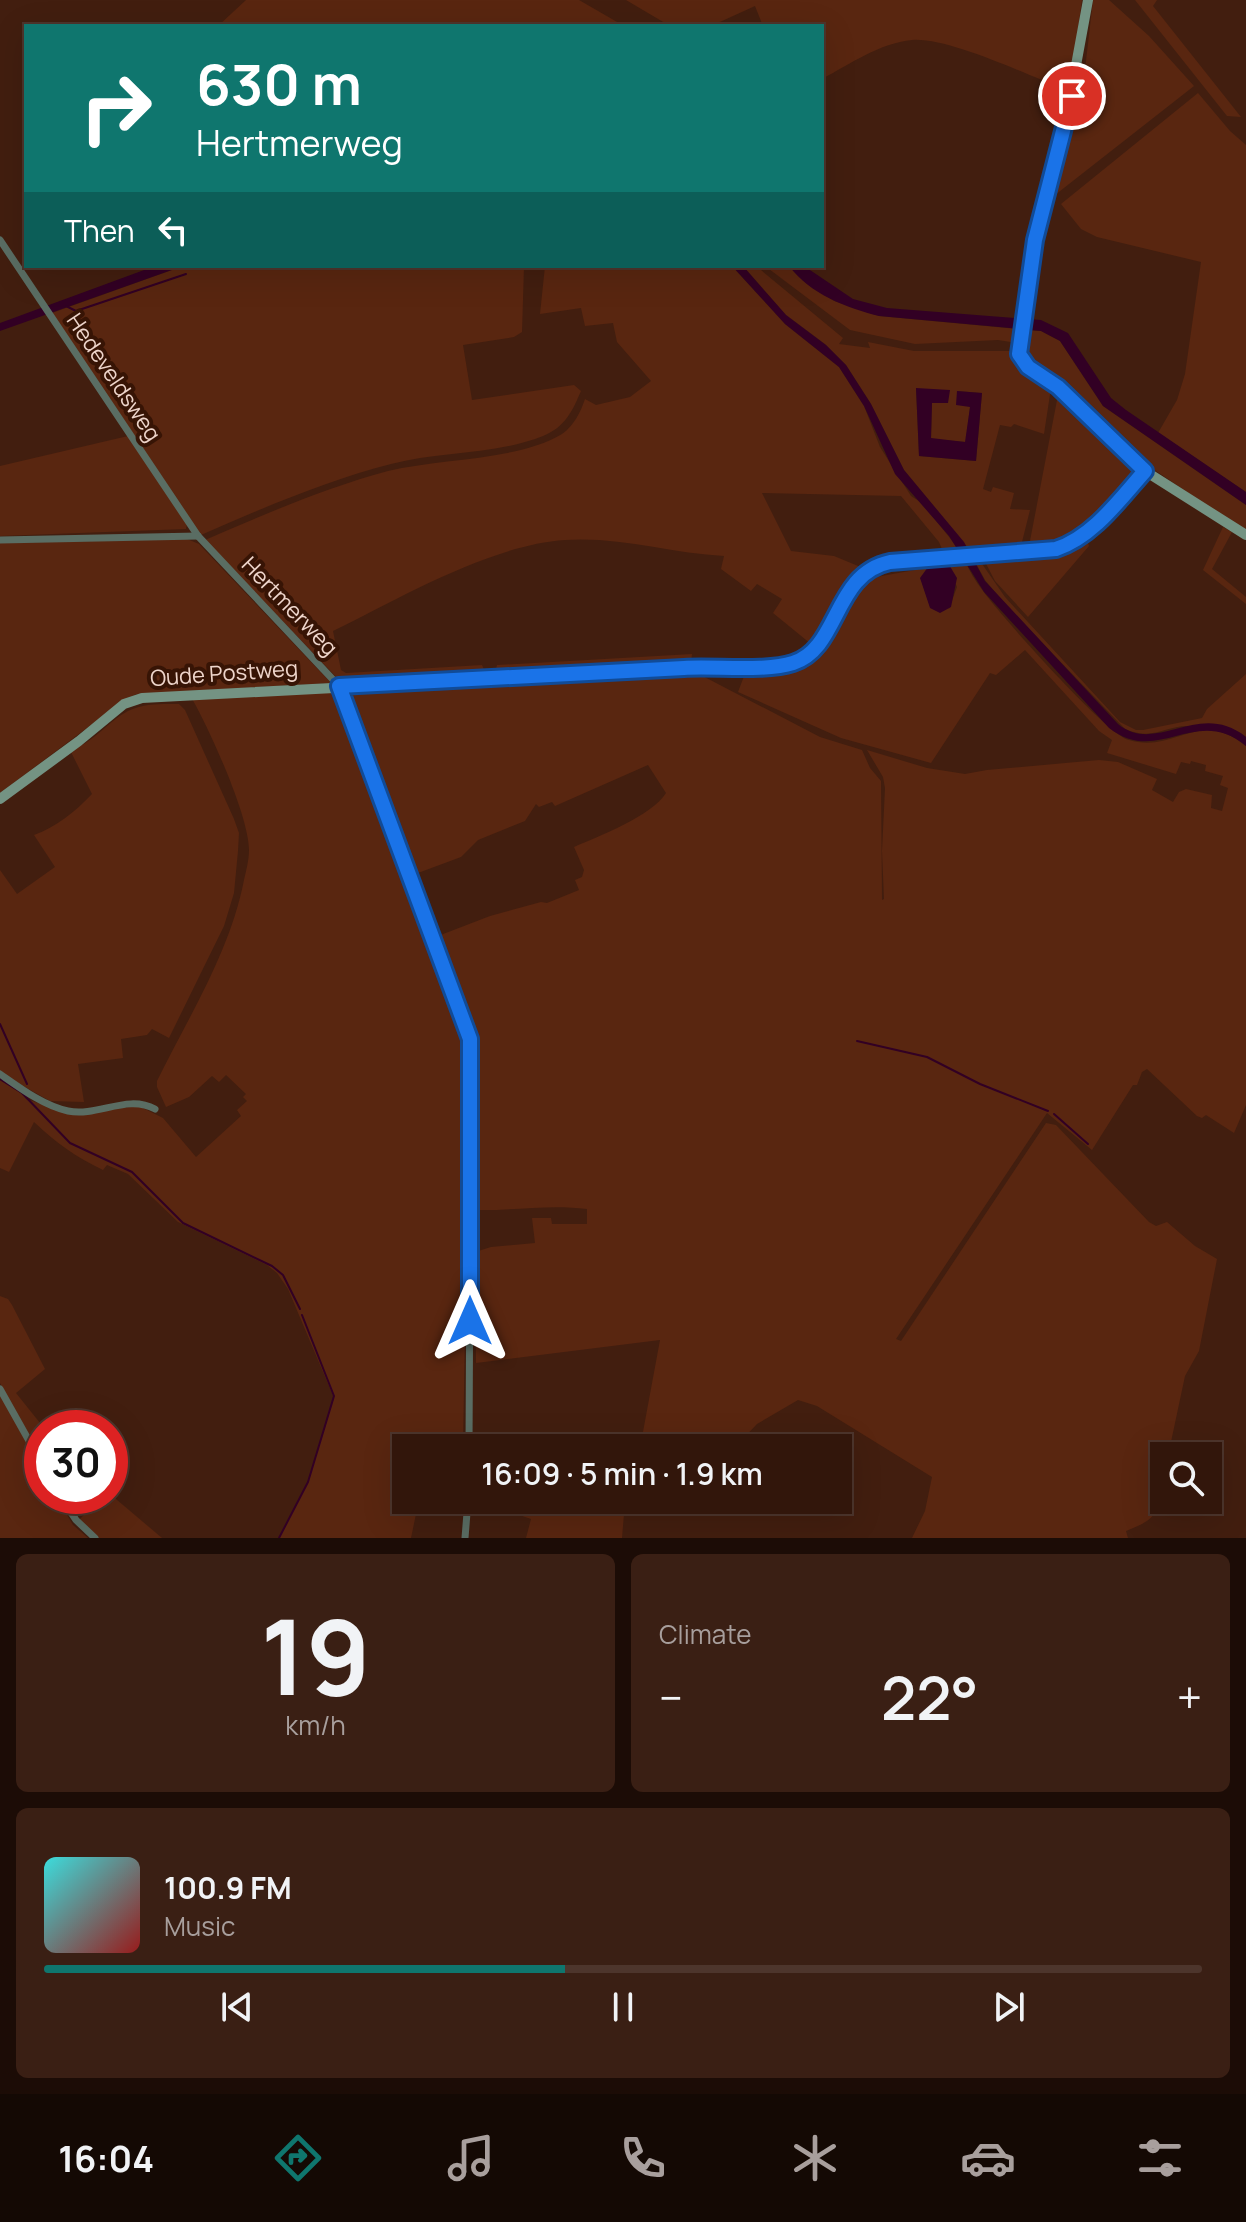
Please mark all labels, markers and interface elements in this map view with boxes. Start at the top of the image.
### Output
text: 630 m [196,45,362,122]
icon: right [64,56,168,160]
pin [1038,62,1106,130]
icon: arrive [1050,74,1094,118]
text: Hertmerweg [196,118,403,167]
icon: left [151,208,195,252]
text: Then [64,210,135,251]
street label: Hedeveldsweg [60,307,168,447]
street label: Hertmerweg [235,550,345,662]
street label: Oude Postweg [149,653,299,693]
position arrow [428,1279,512,1363]
speed limit sign: 30 [24,1410,128,1514]
map controls [1150,1442,1222,1514]
button: search [1150,1442,1222,1514]
text: 16:09 · 5 min · 1.9 km [481,1453,763,1494]
text: 19 [260,1584,371,1726]
text: Climate [659,1616,751,1652]
text: 22° [881,1656,978,1738]
text: − [659,1667,683,1727]
text: + [1177,1667,1202,1727]
text: km/h [285,1707,346,1743]
text: 100.9 FM [164,1867,292,1908]
text: Music [164,1908,235,1944]
icon: previous [215,1985,259,2029]
icon: pause [601,1985,645,2029]
icon: next [987,1985,1031,2029]
icon: directions [270,2130,326,2186]
icon: music [443,2130,499,2186]
icon: phone [615,2130,671,2186]
icon: climate [787,2130,843,2186]
icon: car [960,2130,1016,2186]
icon: filters [1132,2130,1188,2186]
text: 16:04 [58,2134,154,2183]

